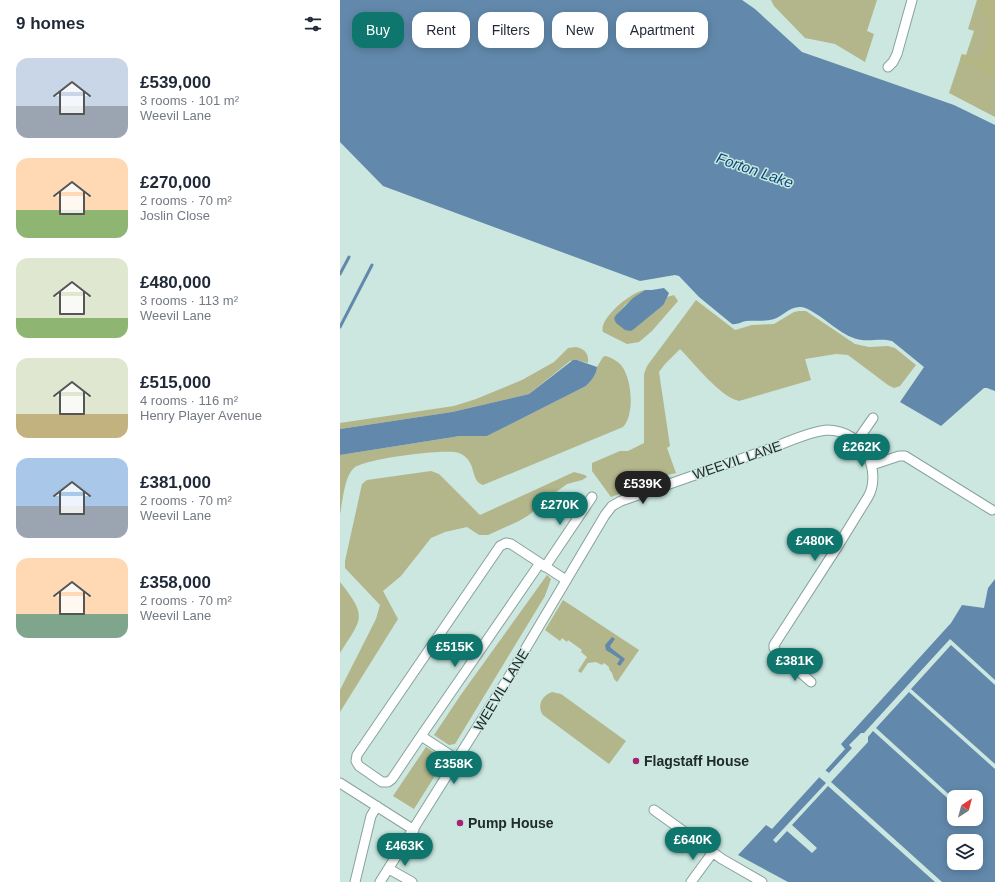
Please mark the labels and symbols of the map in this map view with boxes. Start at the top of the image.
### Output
water label: Forton Lake [714,149,796,191]
pin: £262K [834,434,890,468]
street label: WEEVIL LANE [690,437,784,483]
pin: £539K [615,471,671,505]
pin: £270K [532,492,588,526]
pin: £480K [787,528,843,562]
pin: £515K [427,634,483,668]
street label: WEEVIL LANE [470,646,532,734]
pin: £381K [767,648,823,682]
pin: £358K [426,751,482,785]
place label: Flagstaff House [644,753,749,769]
marker: Flagstaff House [631,756,641,766]
north arrow [947,790,983,826]
place label: Pump House [468,815,554,831]
marker: Pump House [455,818,465,828]
pin: £640K [665,827,721,861]
pin: £463K [377,833,433,867]

